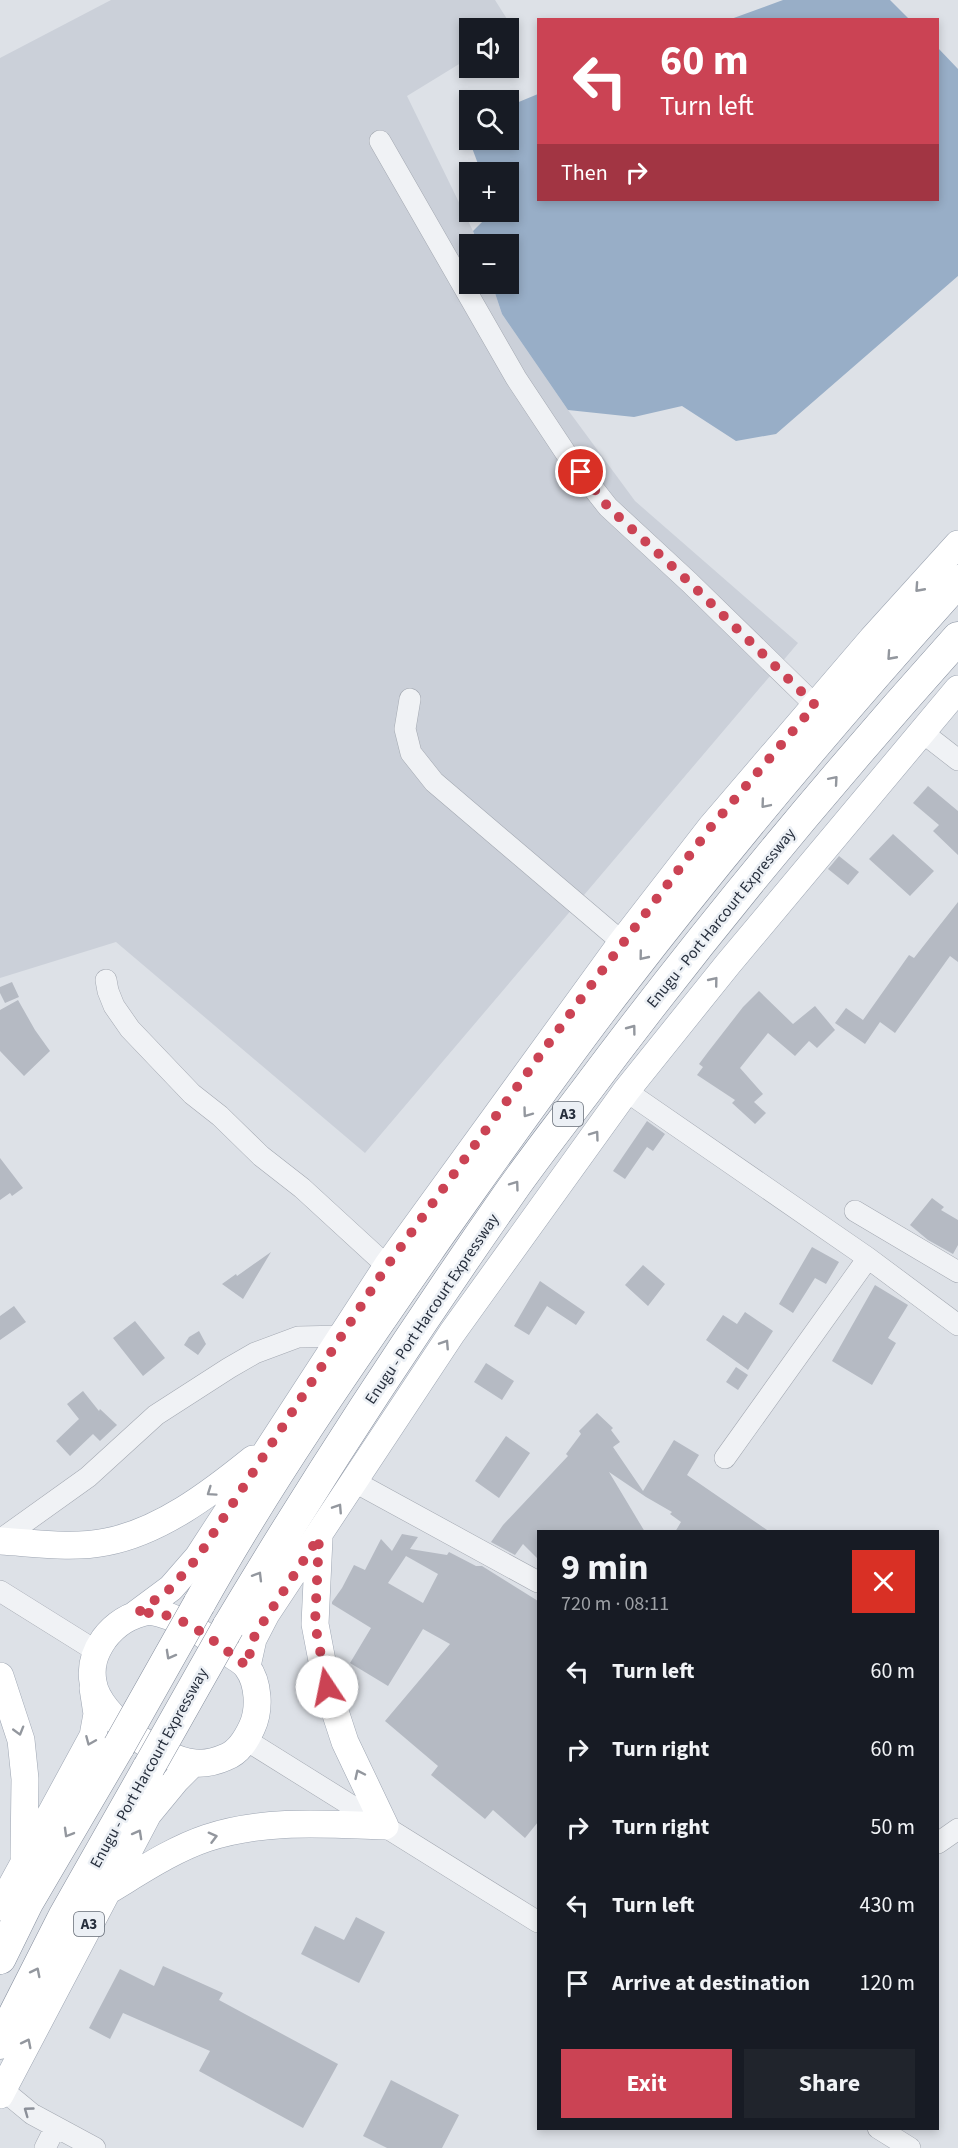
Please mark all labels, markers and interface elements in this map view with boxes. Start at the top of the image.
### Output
map controls [459,18,519,294]
button: sound [459,18,519,78]
text: 60 m [660,31,749,91]
icon: left [561,42,639,120]
text: Turn left [660,87,754,126]
button: search [459,90,519,150]
icon: right [620,156,653,189]
text: Then [561,157,608,189]
button: + [459,162,519,222]
button: − [459,234,519,294]
pin [555,446,606,497]
icon: arrive [564,455,597,488]
one-way arrow [915,581,926,591]
one-way arrow [887,649,898,659]
one-way arrow [827,776,838,787]
one-way arrow [761,797,772,808]
street label: Enugu - Port Harcourt Expressway [641,823,801,1013]
one-way arrow [639,949,650,960]
one-way arrow [707,977,718,988]
one-way arrow [624,1025,635,1036]
road number: A3 [553,1102,583,1126]
one-way arrow [523,1106,534,1117]
one-way arrow [587,1130,598,1141]
one-way arrow [508,1181,519,1192]
street label: Enugu - Port Harcourt Expressway [360,1209,504,1409]
one-way arrow [437,1340,448,1351]
one-way arrow [206,1485,217,1496]
one-way arrow [331,1504,342,1515]
text: 9 min [561,1542,649,1593]
button: close [852,1550,915,1613]
one-way arrow [251,1572,263,1583]
text: 720 m · 08:11 [561,1590,669,1618]
one-way arrow [166,1649,177,1659]
position arrow [295,1655,359,1719]
icon: left [561,1655,594,1688]
text: Turn left [612,1655,694,1687]
text: 60 m [870,1655,915,1687]
street label: Enugu - Port Harcourt Expressway [85,1664,214,1872]
one-way arrow [11,1726,24,1736]
icon: right [561,1733,594,1766]
text: Turn right [612,1733,709,1765]
text: 60 m [870,1733,915,1765]
one-way arrow [85,1735,97,1746]
one-way arrow [355,1769,367,1780]
icon: right [561,1811,594,1844]
text: Turn right [612,1811,709,1843]
text: 50 m [870,1811,915,1843]
one-way arrow [64,1827,75,1837]
one-way arrow [131,1829,142,1840]
one-way arrow [207,1832,218,1844]
icon: left [561,1889,594,1922]
text: Turn left [612,1889,694,1921]
text: 430 m [860,1889,915,1921]
road number: A3 [74,1912,104,1936]
icon: arrive [561,1967,594,2000]
text: Arrive at destination [612,1967,810,1999]
text: 120 m [860,1967,915,1999]
one-way arrow [29,1968,40,1979]
one-way arrow [20,2039,31,2049]
button: Exit [561,2049,732,2118]
button: Share [744,2049,915,2118]
one-way arrow [23,2107,34,2118]

